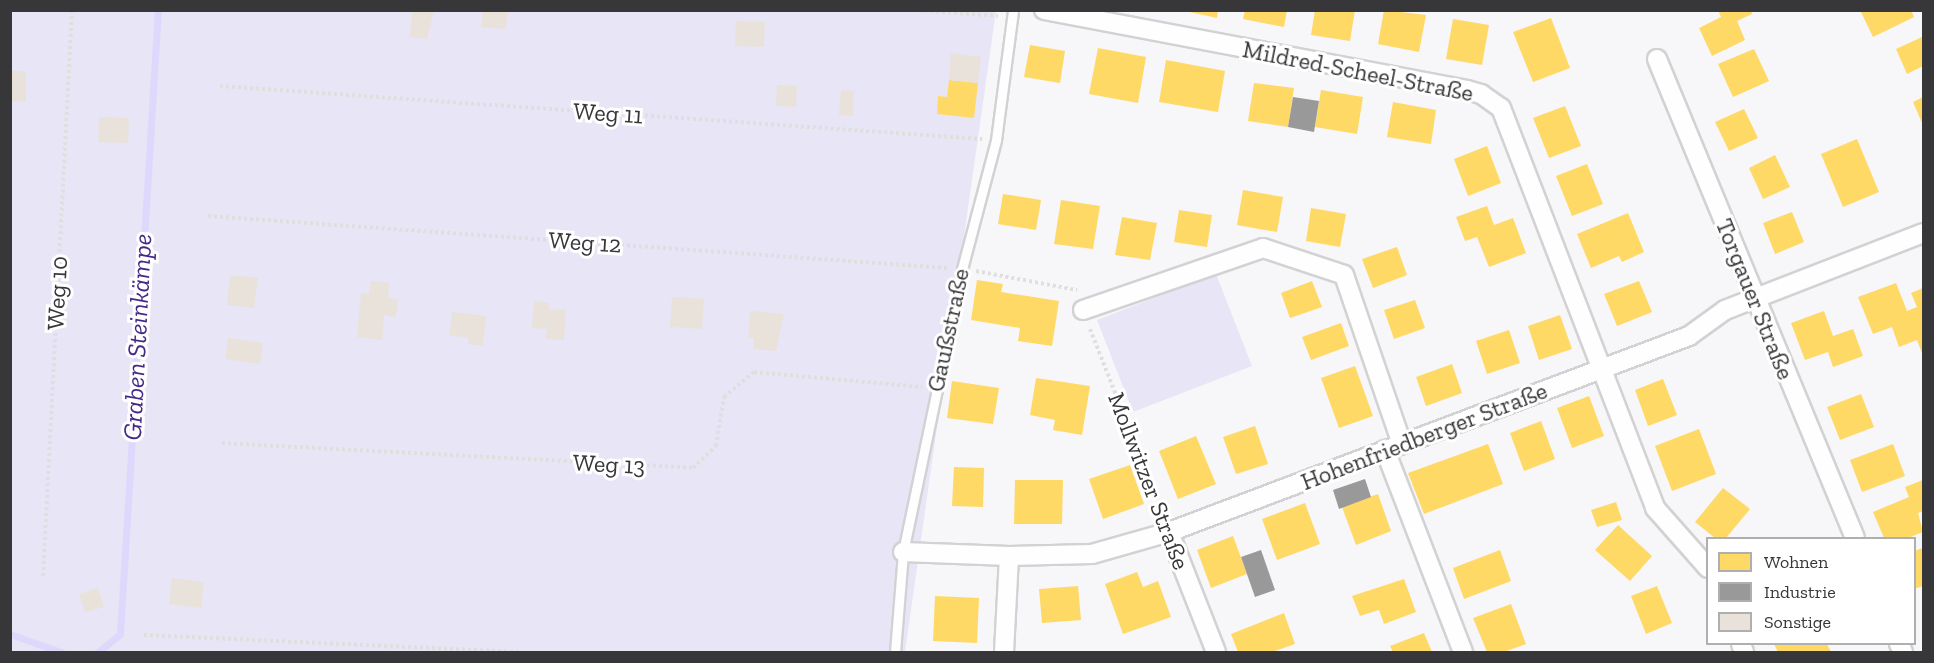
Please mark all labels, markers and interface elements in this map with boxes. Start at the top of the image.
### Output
street label: Mildred-Scheel-Straße [1240,34,1476,108]
street label: Weg 11 [572,96,644,130]
street label: Torgauer Straße [1710,214,1800,384]
street label: Weg 12 [548,225,622,259]
water label: Graben Steinkämpe [117,233,159,441]
street label: Weg 10 [41,255,73,331]
street label: Gaußstraße [921,266,975,394]
street label: Hohenfriedberger Straße [1297,376,1551,496]
street label: Mollwitzer Straße [1102,388,1196,574]
street label: Weg 13 [572,448,646,480]
legend [1706,537,1916,645]
text: Wohnen [1764,551,1828,573]
text: Industrie [1764,581,1836,603]
text: Sonstige [1764,611,1831,633]

